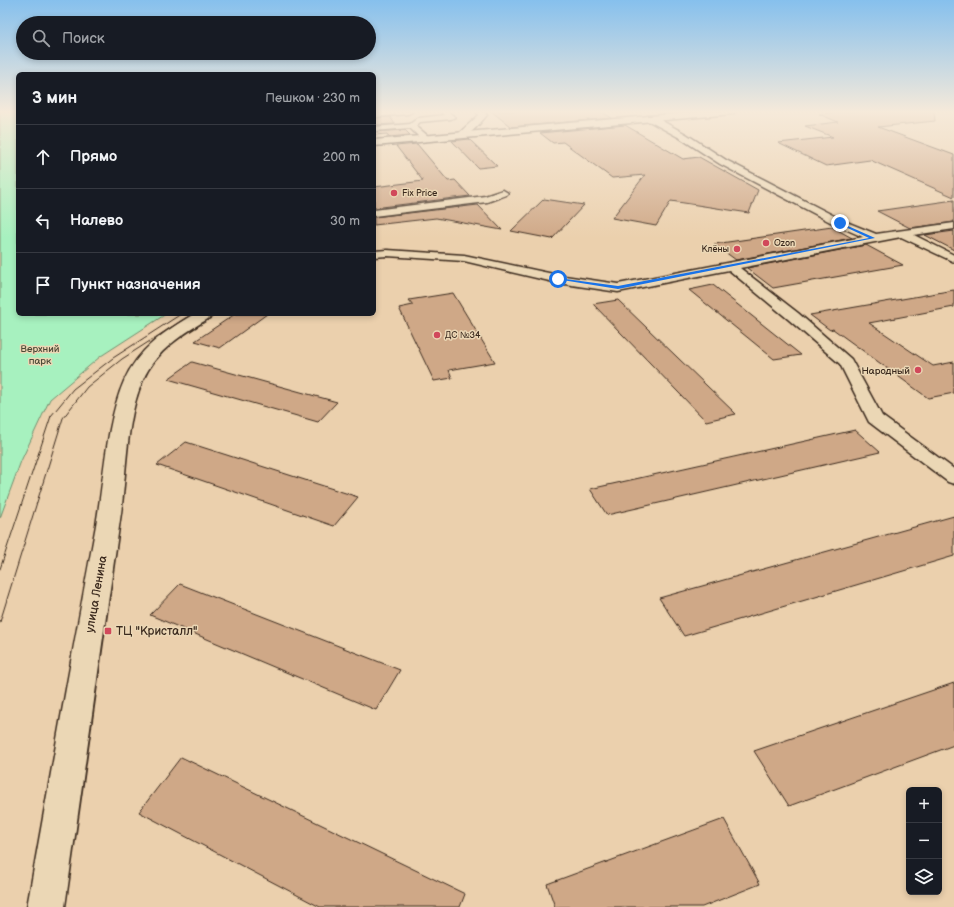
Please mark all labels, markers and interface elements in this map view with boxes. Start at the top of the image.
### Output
search box [16,16,376,60]
icon: search [30,27,52,49]
text: Поиск [62,29,105,48]
text: 3 мин [32,88,77,108]
text: Пешком · 230 m [265,90,360,106]
icon: ahead [32,146,54,168]
text: Прямо [70,147,117,166]
text: 200 m [323,149,360,165]
marker: Fix Price [389,188,399,198]
place label: Fix Price [402,188,438,199]
icon: left [32,210,54,232]
text: Налево [70,211,123,230]
text: 30 m [330,213,360,229]
route end [831,214,849,232]
marker: Ozon [761,238,771,248]
place label: Ozon [774,238,795,249]
place label: Клёны [702,244,729,255]
marker: Клёны [732,244,742,254]
route start [549,270,567,288]
icon: arrive [32,274,54,296]
text: Пункт назначения [70,275,201,294]
marker: ДС №34 [432,330,442,340]
place label: ДС №34 [445,330,481,341]
park label: Верхний парк [21,343,60,367]
place label: Народный [861,365,910,377]
marker: Народный [913,365,923,375]
street label: улица Ленина [82,554,111,634]
place label: ТЦ "Кристалл" [116,624,198,639]
marker: ТЦ "Кристалл" [103,626,113,636]
map controls [906,787,942,895]
button: + [906,787,942,823]
button: − [906,823,942,859]
button: layers [906,859,942,895]

